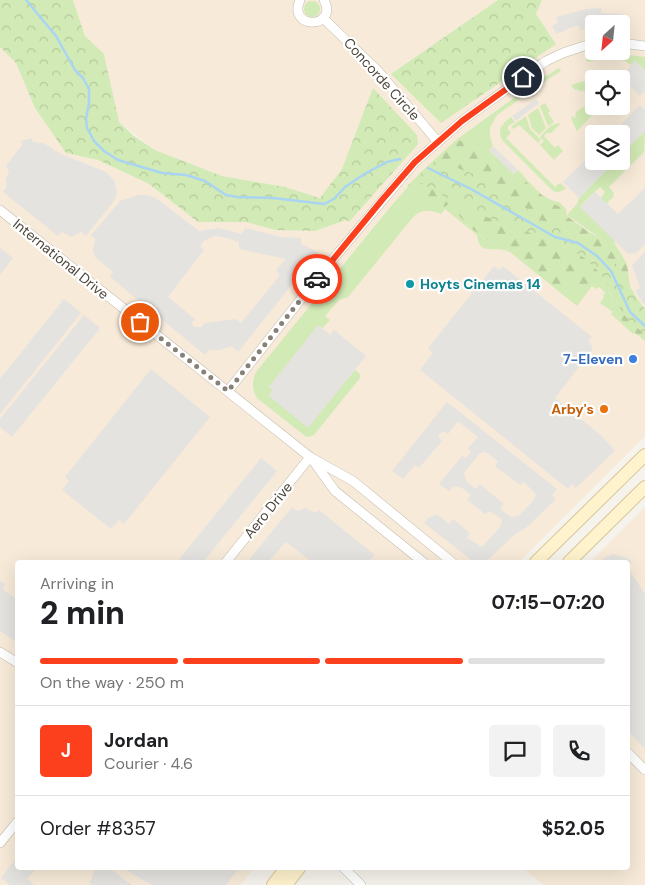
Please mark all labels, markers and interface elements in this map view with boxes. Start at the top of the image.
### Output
north arrow [585,15,630,60]
map controls [585,15,630,170]
street label: Concorde Circle [340,34,424,124]
pin [502,56,544,98]
icon: home [509,63,537,91]
button: locate [585,70,630,115]
button: layers [585,125,630,170]
street label: International Drive [9,215,113,303]
courier [292,254,342,304]
icon: car [303,265,331,293]
place label: Hoyts Cinemas 14 [420,275,541,293]
marker: Hoyts Cinemas 14 [404,278,416,290]
pin [119,301,161,343]
icon: bag [126,308,154,336]
place label: 7-Eleven [563,350,623,368]
marker: 7-Eleven [627,353,639,365]
place label: Arby's [551,400,594,418]
marker: Arby's [598,403,610,415]
street label: Aero Drive [240,478,296,542]
text: Arriving in [40,573,114,594]
text: 07:15–07:20 [492,590,605,615]
text: 2 min [40,592,125,634]
text: On the way · 250 m [40,672,184,693]
button: chat [489,725,541,777]
button: phone [553,725,605,777]
text: Jordan [104,728,169,753]
text: J [61,738,71,763]
text: Courier · 4.6 [104,753,193,774]
text: Order #8357 [40,816,156,841]
text: $52.05 [542,816,605,841]

